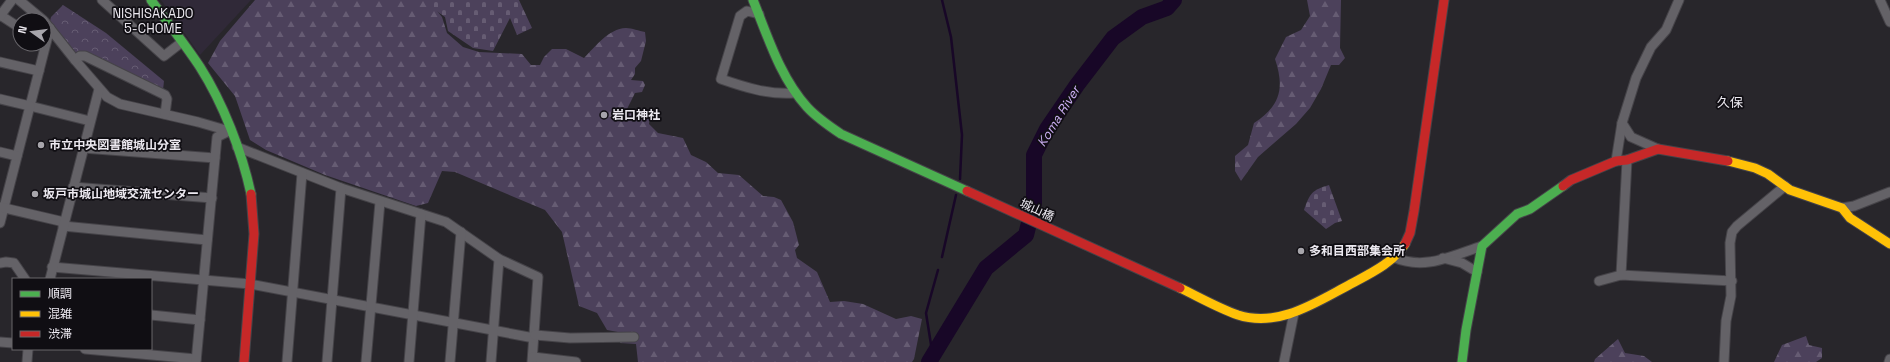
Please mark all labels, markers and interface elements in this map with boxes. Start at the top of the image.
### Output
district label: NISHISAKADO 5-CHOME [112,5,194,37]
north arrow [12,12,52,52]
text: N [15,24,30,35]
water label: Koma River [1033,81,1085,150]
district label: 久保 [1717,94,1743,111]
place label: 岩口神社 [612,107,660,123]
marker: 岩口神社 [599,110,609,120]
place label: 市立中央図書館城山分室 [49,137,181,153]
marker: 市立中央図書館城山分室 [36,140,46,150]
place label: 坂戸市城山地域交流センター [43,186,199,202]
marker: 坂戸市城山地域交流センター [30,189,40,199]
street label: 城山橋 [1017,195,1057,225]
place label: 多和目西部集会所 [1309,243,1405,259]
marker: 多和目西部集会所 [1296,246,1306,256]
legend [12,278,152,350]
text: 順調 [48,286,72,302]
text: 混雑 [48,306,72,322]
text: 渋滞 [48,326,72,342]

